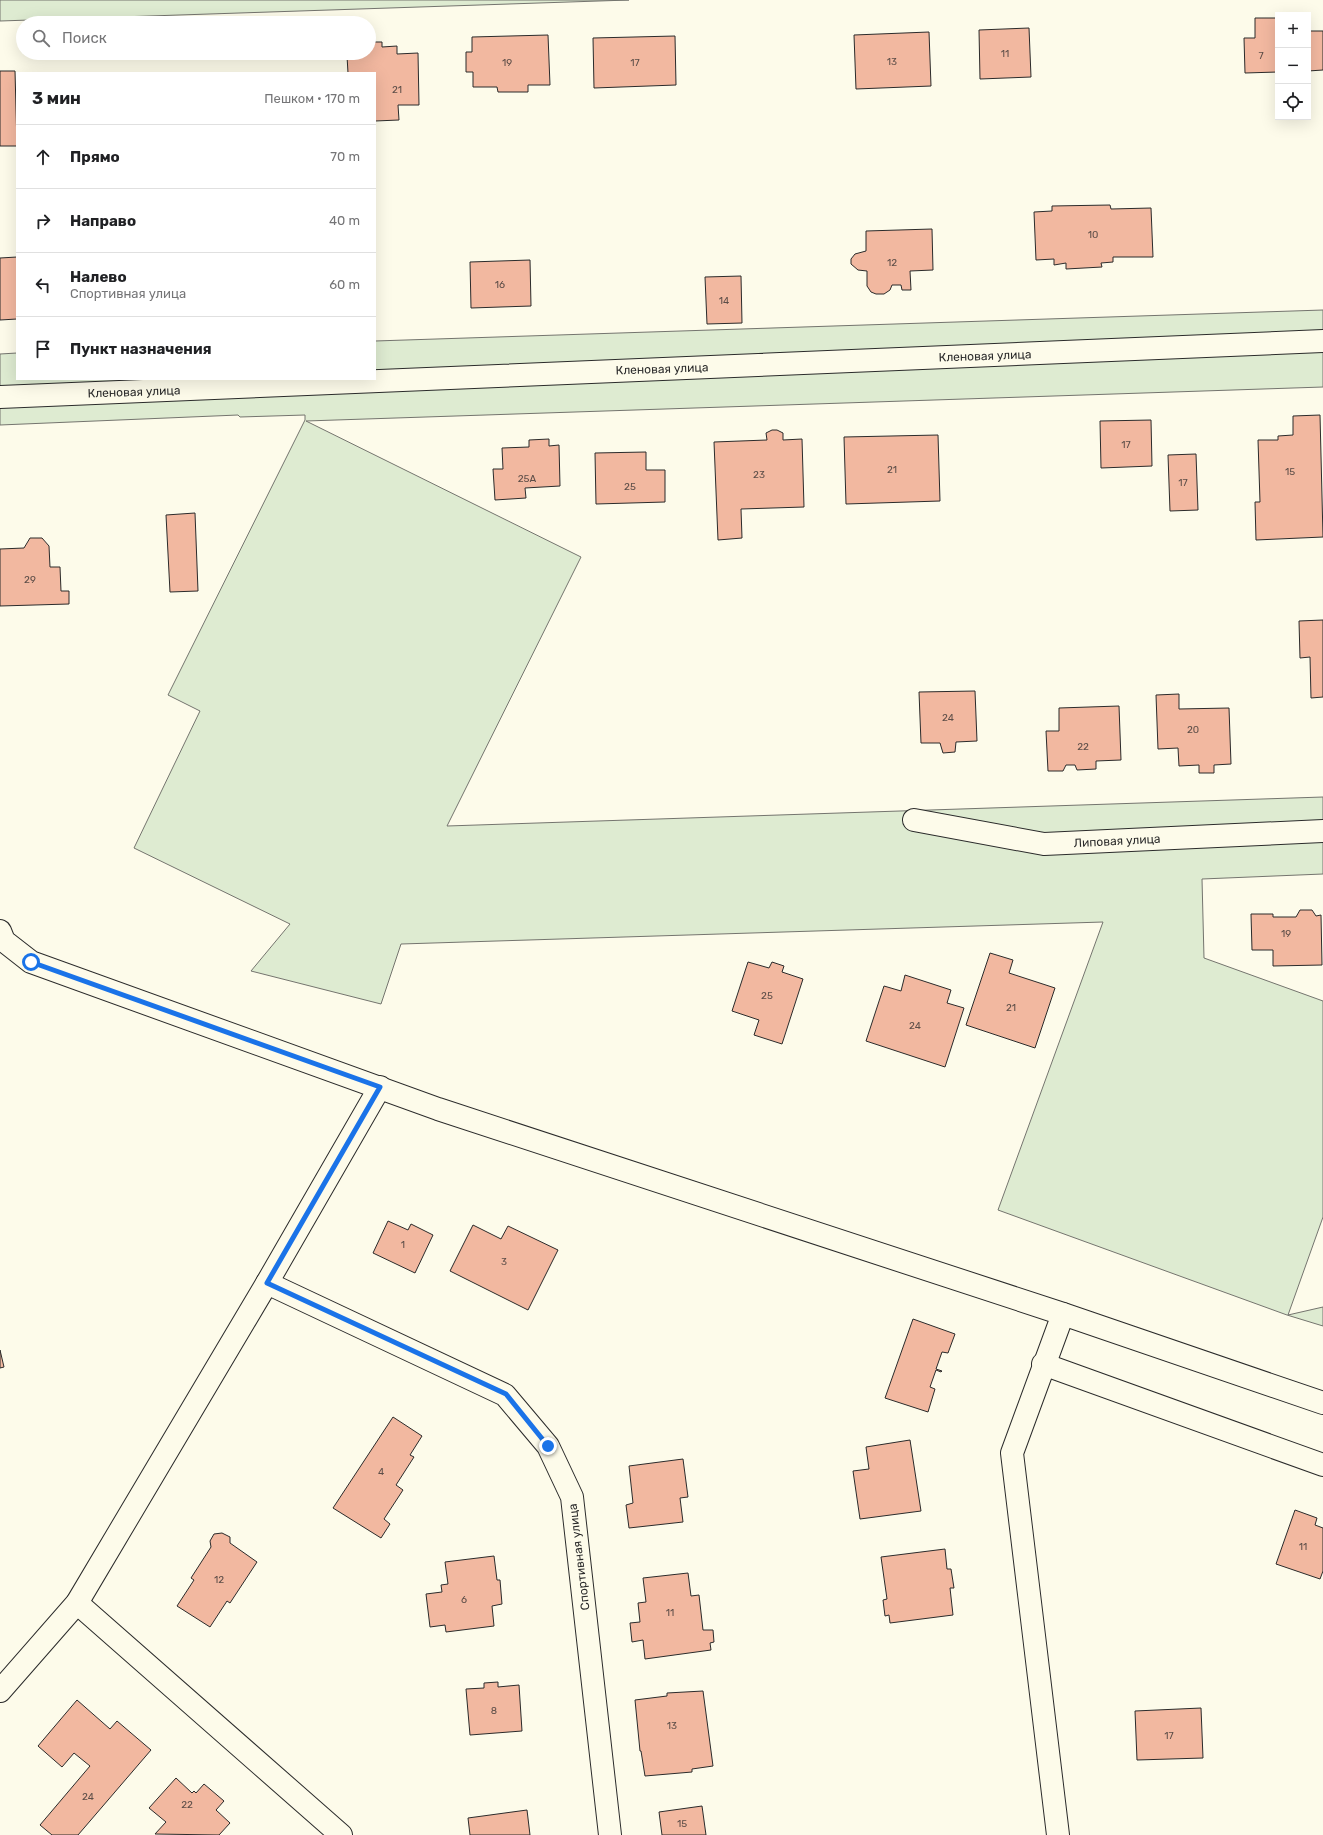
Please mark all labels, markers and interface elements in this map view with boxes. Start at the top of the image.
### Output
map controls [1275,12,1311,120]
button: + [1275,12,1311,48]
search box [16,16,376,60]
icon: search [30,27,52,49]
text: Поиск [62,29,107,47]
house number: 11 [1001,48,1009,60]
button: − [1275,48,1311,84]
house number: 7 [1258,50,1264,62]
house number: 13 [887,56,897,68]
house number: 19 [502,57,512,69]
house number: 17 [630,57,640,69]
house number: 21 [392,84,402,96]
button: locate [1275,84,1311,120]
text: 3 мин [32,88,81,108]
text: Пешком · 170 m [264,91,360,106]
icon: ahead [32,146,54,168]
text: Прямо [70,148,120,166]
text: 70 m [330,149,360,164]
icon: right [32,210,54,232]
text: Направо [70,212,136,230]
text: 40 m [329,213,360,228]
house number: 10 [1088,229,1098,241]
house number: 12 [887,257,897,269]
text: Налево [70,268,127,286]
icon: left [32,274,54,296]
text: 60 m [329,277,360,292]
house number: 16 [495,279,505,291]
text: Спортивная улица [70,286,186,301]
house number: 14 [719,295,729,307]
icon: arrive [32,338,54,360]
text: Пункт назначения [70,340,212,358]
street label: Кленовая улица [938,347,1032,365]
street label: Кленовая улица [615,360,709,378]
street label: Кленовая улица [87,383,181,401]
house number: 17 [1121,439,1131,451]
house number: 21 [887,464,897,476]
house number: 15 [1285,466,1295,478]
house number: 23 [753,469,765,481]
house number: 25А [518,473,537,485]
house number: 17 [1178,477,1188,489]
house number: 25 [624,481,636,493]
house number: 29 [24,574,36,586]
house number: 24 [942,712,954,724]
house number: 20 [1187,724,1199,736]
house number: 22 [1077,741,1089,753]
street label: Липовая улица [1073,832,1161,850]
house number: 19 [1281,928,1291,940]
route start [22,953,40,971]
house number: 25 [761,990,773,1002]
house number: 21 [1006,1002,1016,1014]
house number: 24 [909,1020,921,1032]
house number: 1 [401,1239,405,1251]
house number: 3 [501,1256,507,1268]
route end [539,1437,557,1455]
house number: 4 [378,1466,384,1478]
street label: Спортивная улица [566,1503,592,1611]
house number: 11 [1299,1541,1307,1553]
house number: 12 [214,1574,224,1586]
house number: 6 [461,1594,467,1606]
house number: 11 [666,1607,674,1619]
house number: 8 [491,1705,497,1717]
house number: 13 [667,1720,677,1732]
house number: 17 [1164,1730,1174,1742]
house number: 24 [82,1791,94,1803]
house number: 22 [181,1799,193,1811]
house number: 15 [677,1818,687,1830]

